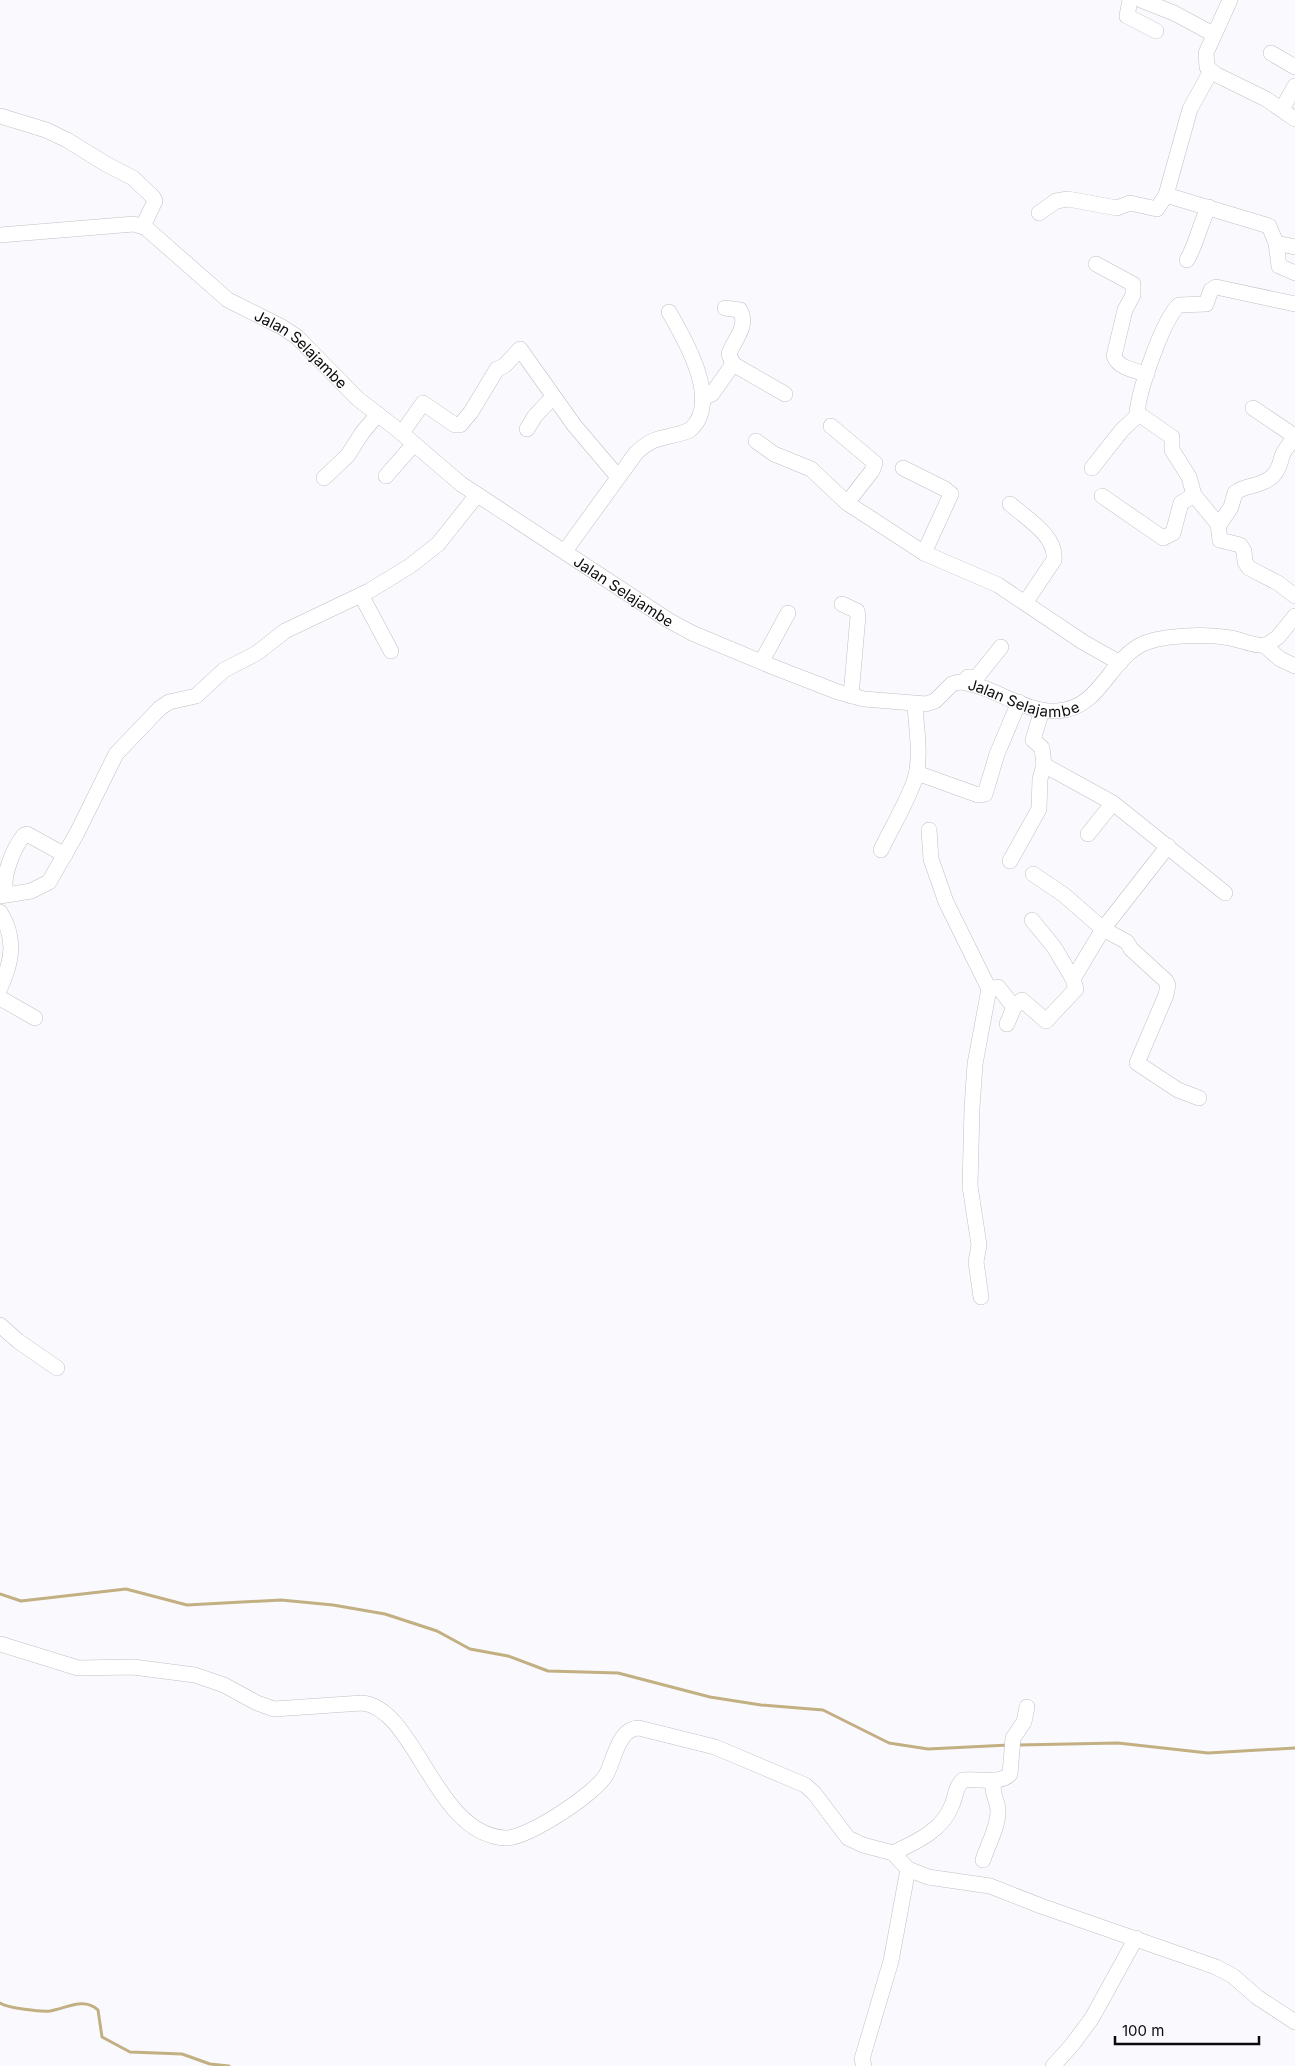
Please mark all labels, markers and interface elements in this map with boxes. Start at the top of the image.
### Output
street label: Jalan Selajambe [251,305,352,392]
street label: Jalan Selajambe [570,551,677,631]
street label: Jalan Selajambe [966,674,1082,721]
scale bar [1115,2014,1259,2046]
text: 100 m [1122,2021,1164,2040]

